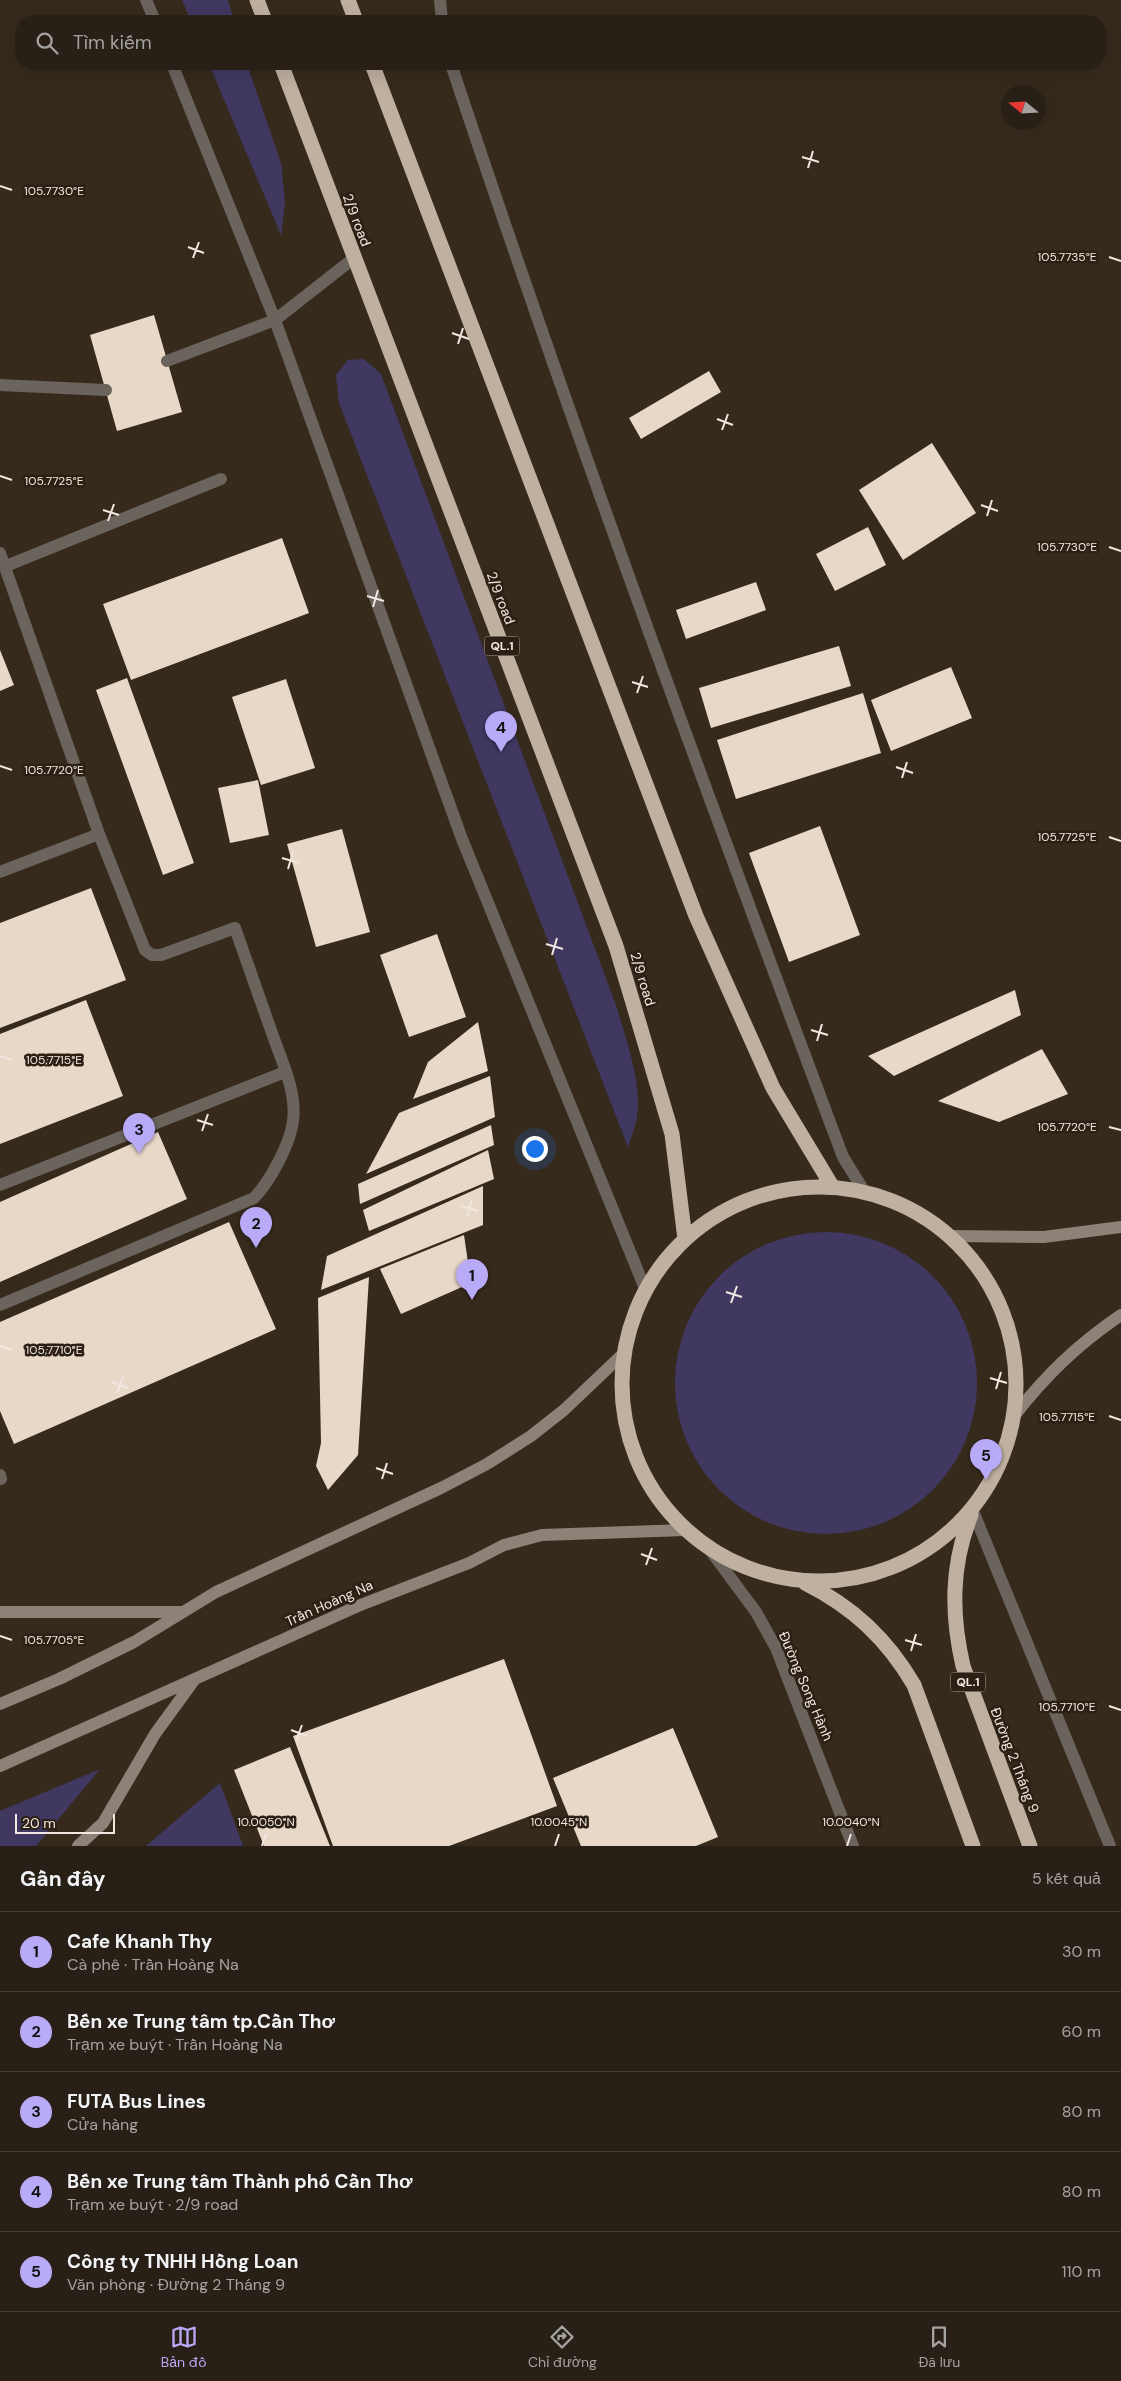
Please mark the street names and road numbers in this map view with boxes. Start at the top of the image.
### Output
street label: 2/9 road [339,191,375,249]
street label: 2/9 road [483,569,519,627]
road number: QL.1 [484,636,520,656]
street label: 2/9 road [626,950,660,1008]
street label: Trần Hoàng Na [282,1576,376,1630]
street label: Đường Song Hành [775,1629,837,1743]
road number: QL.1 [950,1672,986,1691]
street label: Đường 2 Tháng 9 [987,1705,1043,1816]

